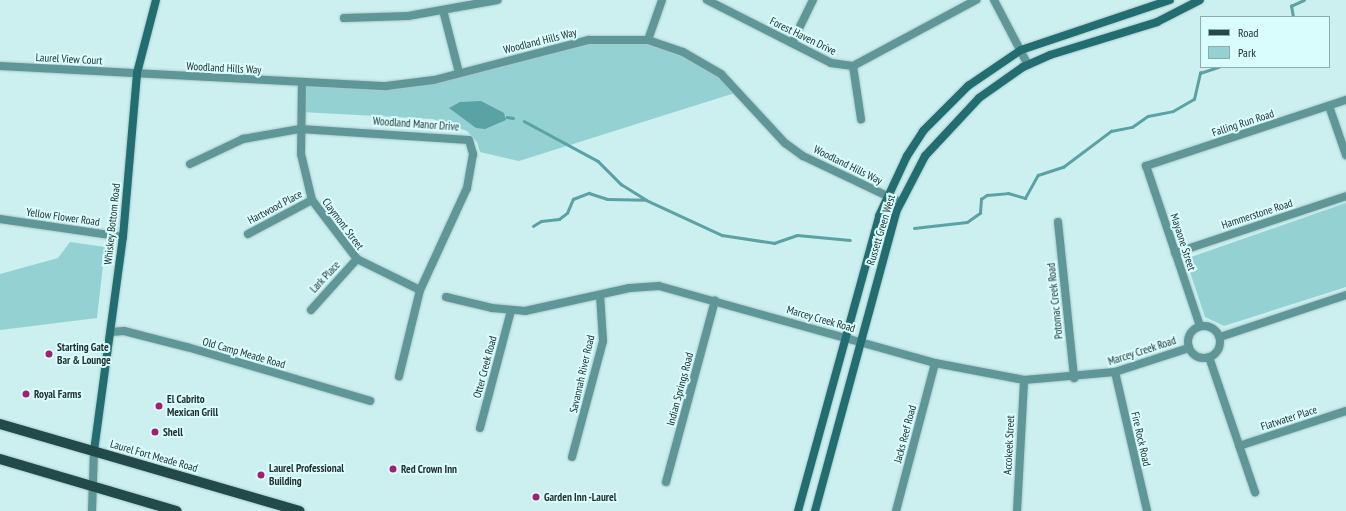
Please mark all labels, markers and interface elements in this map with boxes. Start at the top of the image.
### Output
street label: Forest Haven Drive [768,14,838,58]
legend [1200,16,1330,68]
text: Road [1238,25,1258,40]
street label: Woodland Hills Way [502,26,578,56]
text: Park [1238,45,1256,60]
street label: Laurel View Court [35,51,103,67]
street label: Woodland Hills Way [186,59,262,77]
street label: Falling Run Road [1210,107,1276,139]
street label: Woodland Manor Drive [372,114,460,134]
street label: Woodland Hills Way [811,143,885,187]
street label: Whiskey Bottom Road [101,182,123,266]
street label: Hartwood Place [246,187,304,227]
street label: Russett Green West [864,193,898,267]
street label: Claymont Street [319,196,367,252]
street label: Hammerstone Road [1220,196,1294,232]
street label: Yellow Flower Road [25,205,101,229]
street label: Mayaone Street [1168,212,1198,272]
street label: Lark Place [307,258,343,296]
street label: Potomac Creek Road [1044,262,1066,340]
street label: Marcey Creek Road [785,303,857,335]
street label: Otter Creek Road [470,334,500,400]
street label: Savannah River Road [567,334,597,414]
street label: Marcey Creek Road [1106,334,1178,368]
street label: Old Camp Meade Road [201,335,287,371]
place label: Starting Gate Bar & Lounge [57,341,111,367]
marker: Starting Gate Bar & Lounge [44,349,54,359]
street label: Indian Springs Road [664,351,696,427]
place label: Royal Farms [34,387,81,401]
marker: Royal Farms [21,389,31,399]
place label: El Cabrito Mexican Grill [167,393,218,419]
marker: El Cabrito Mexican Grill [154,401,164,411]
street label: Flatwater Place [1259,403,1319,433]
street label: Jacks Reef Road [891,404,919,464]
street label: Fire Rock Road [1128,410,1154,468]
street label: Accokeek Street [1001,415,1017,475]
place label: Shell [163,425,183,439]
marker: Shell [150,427,160,437]
street label: Laurel Fort Meade Road [109,437,199,475]
place label: Laurel Professional Building [269,462,344,488]
place label: Red Crown Inn [401,462,457,476]
marker: Red Crown Inn [388,464,398,474]
marker: Laurel Professional Building [256,470,266,480]
place label: Garden Inn -Laurel [544,490,617,504]
marker: Garden Inn -Laurel [531,492,541,502]

